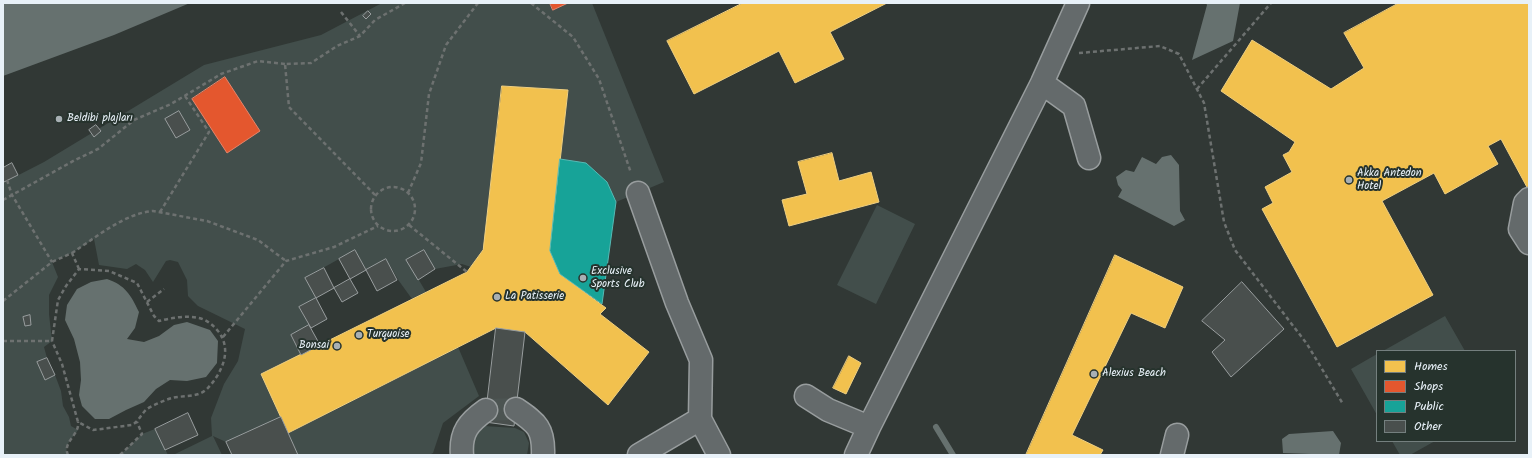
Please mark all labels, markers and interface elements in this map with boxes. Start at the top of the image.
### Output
place label: Beldibi plajları [67,112,133,126]
marker: Beldibi plajları [54,114,64,124]
place label: Akka Antedon Hotel [1357,167,1422,193]
marker: Akka Antedon Hotel [1344,175,1354,185]
place label: Exclusive Sports Club [591,265,644,291]
marker: Exclusive Sports Club [578,273,588,283]
place label: La Patisserie [505,290,564,304]
marker: La Patisserie [492,292,502,302]
place label: Turquoise [367,328,410,342]
marker: Turquoise [354,330,364,340]
place label: Bonsai [299,339,329,353]
marker: Bonsai [332,341,342,351]
legend [1376,350,1516,442]
text: Homes [1414,357,1448,376]
place label: Alexius Beach [1102,367,1166,381]
marker: Alexius Beach [1089,369,1099,379]
text: Shops [1414,377,1443,396]
text: Public [1414,397,1444,416]
text: Other [1414,417,1442,436]

